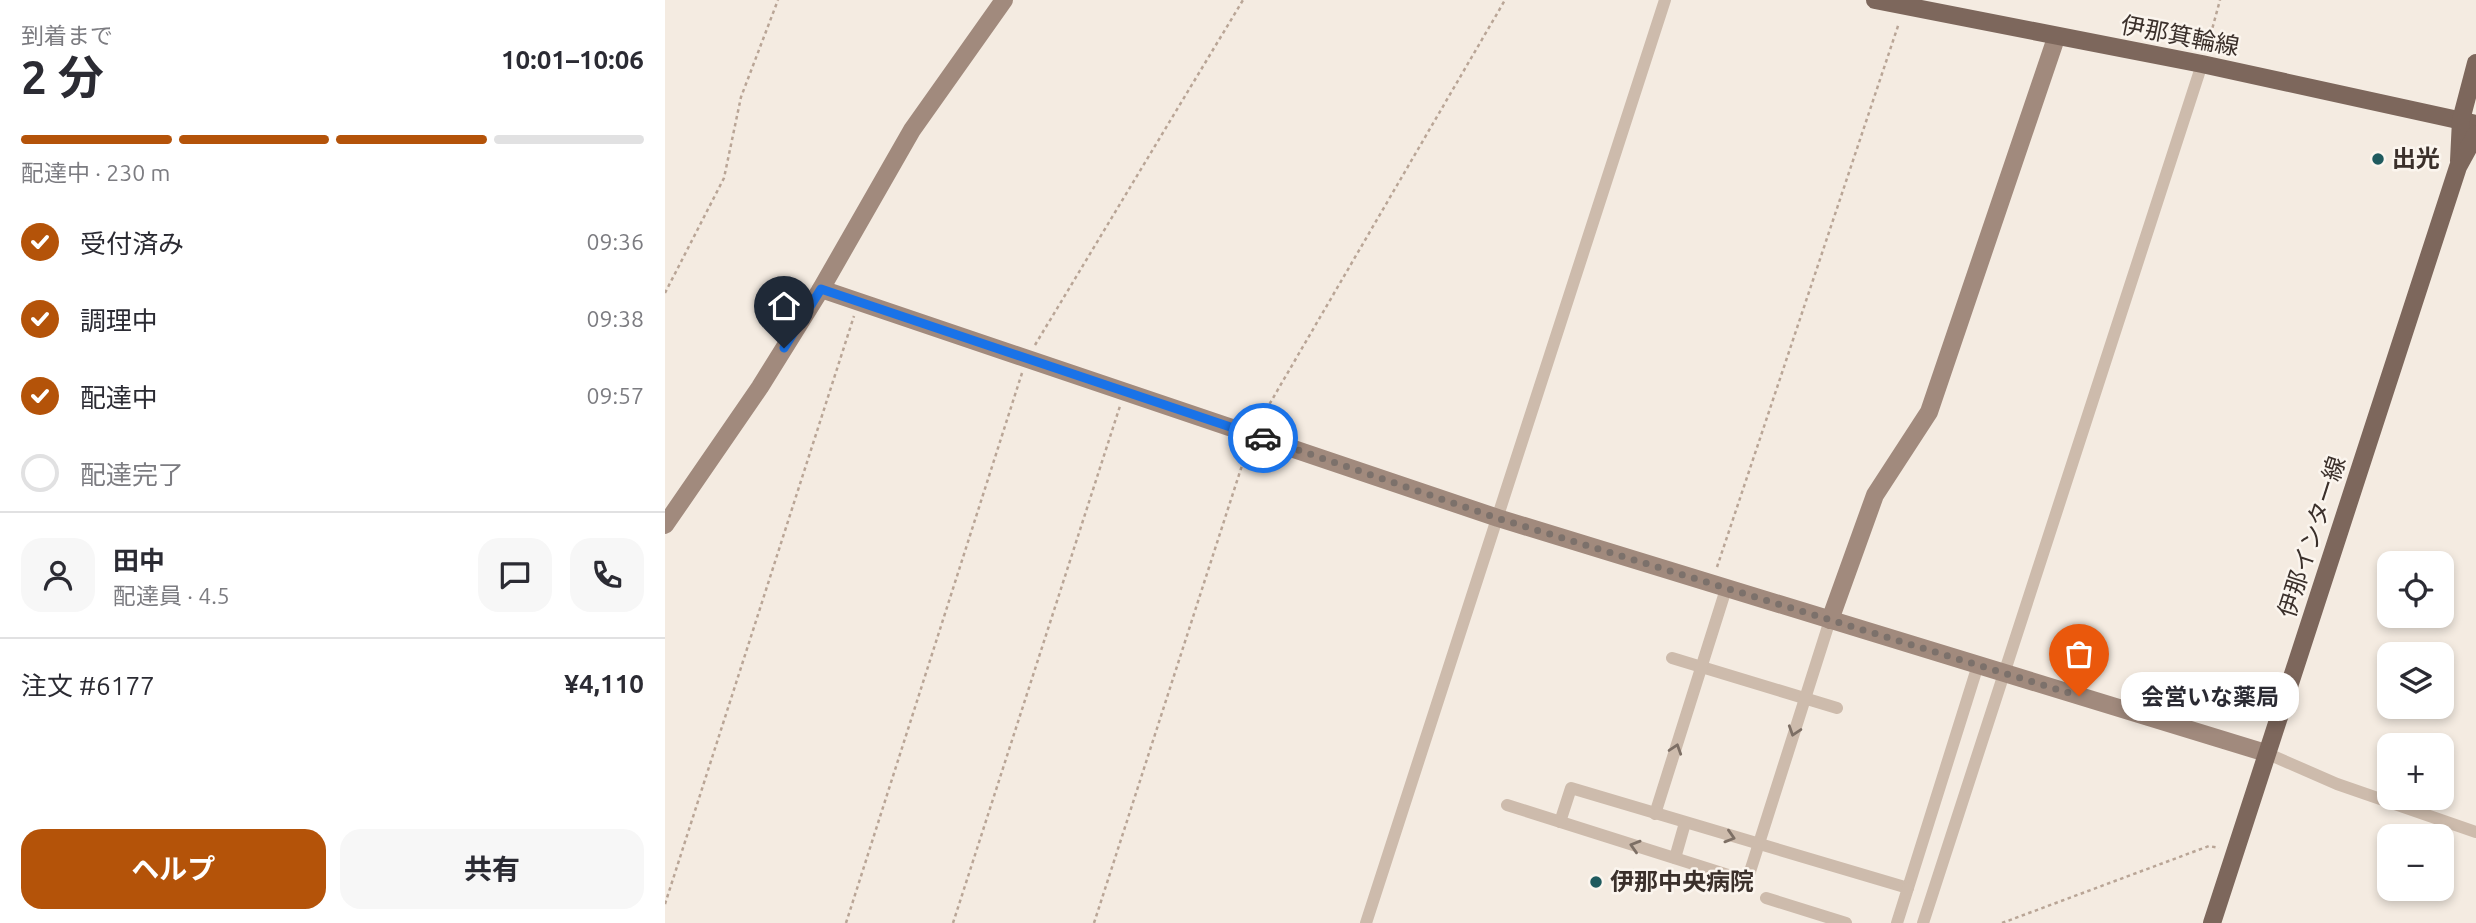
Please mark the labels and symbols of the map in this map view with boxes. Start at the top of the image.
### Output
street label: 伊那箕輪線 [2119,11,2242,60]
place label: 出光 [2392,145,2440,172]
marker: 出光 [2370,151,2386,167]
pin [754,276,814,348]
courier [1228,403,1298,473]
street label: 伊那インター線 [2273,453,2350,621]
pin [2049,624,2109,696]
callout: 会営いな薬局 [2121,672,2299,720]
one-way arrow [1787,725,1802,737]
one-way arrow [1668,743,1682,755]
one-way arrow [1724,828,1736,843]
one-way arrow [1630,839,1642,854]
place label: 伊那中央病院 [1610,868,1754,895]
marker: 伊那中央病院 [1588,874,1604,890]

